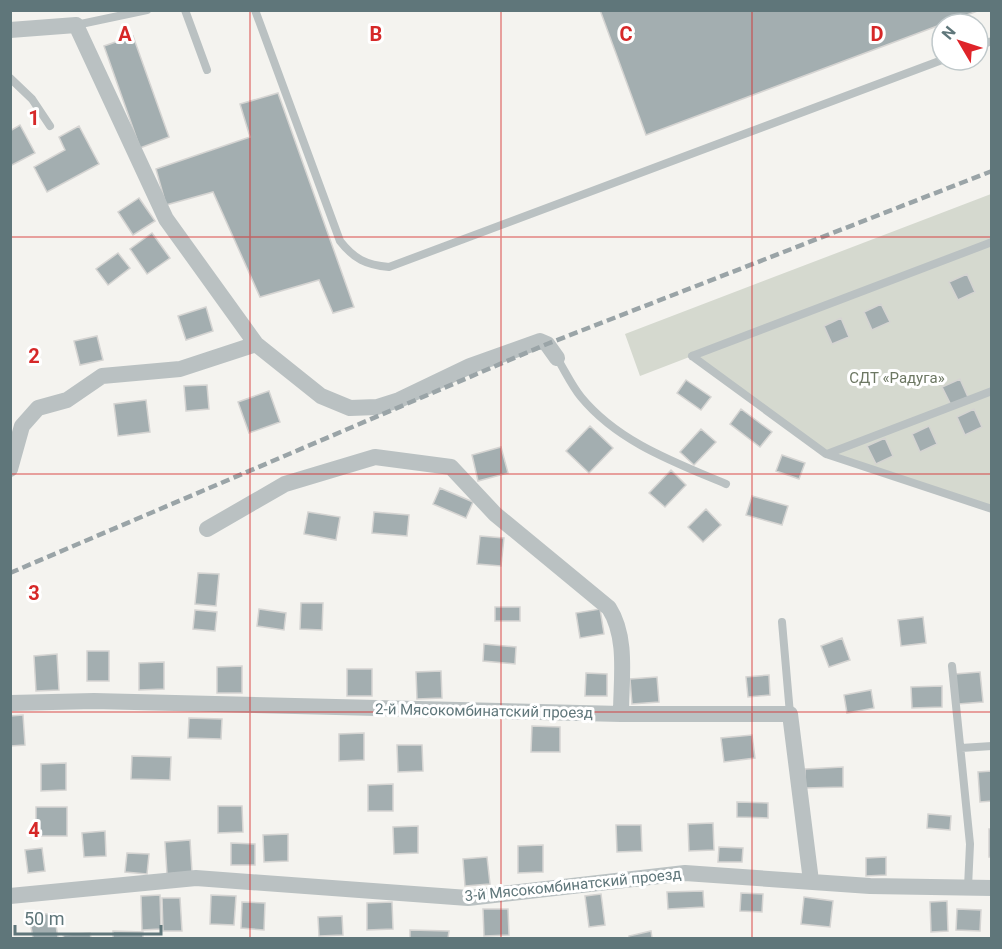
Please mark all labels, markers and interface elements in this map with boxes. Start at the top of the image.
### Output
north arrow [930,12,990,72]
text: A [118,22,132,46]
text: B [370,22,382,46]
text: C [619,22,633,46]
text: D [871,22,884,46]
text: N [938,23,960,43]
text: 1 [28,106,40,130]
text: 2 [28,344,40,368]
park label: СДТ «Радуга» [849,369,945,387]
text: 3 [28,581,40,605]
street label: 2-й Мясокомбинатский проезд [375,700,593,722]
text: 4 [28,818,40,842]
street label: 3-й Мясокомбинатский проезд [464,865,682,905]
scale bar [15,898,160,936]
text: 50 m [24,908,64,929]

